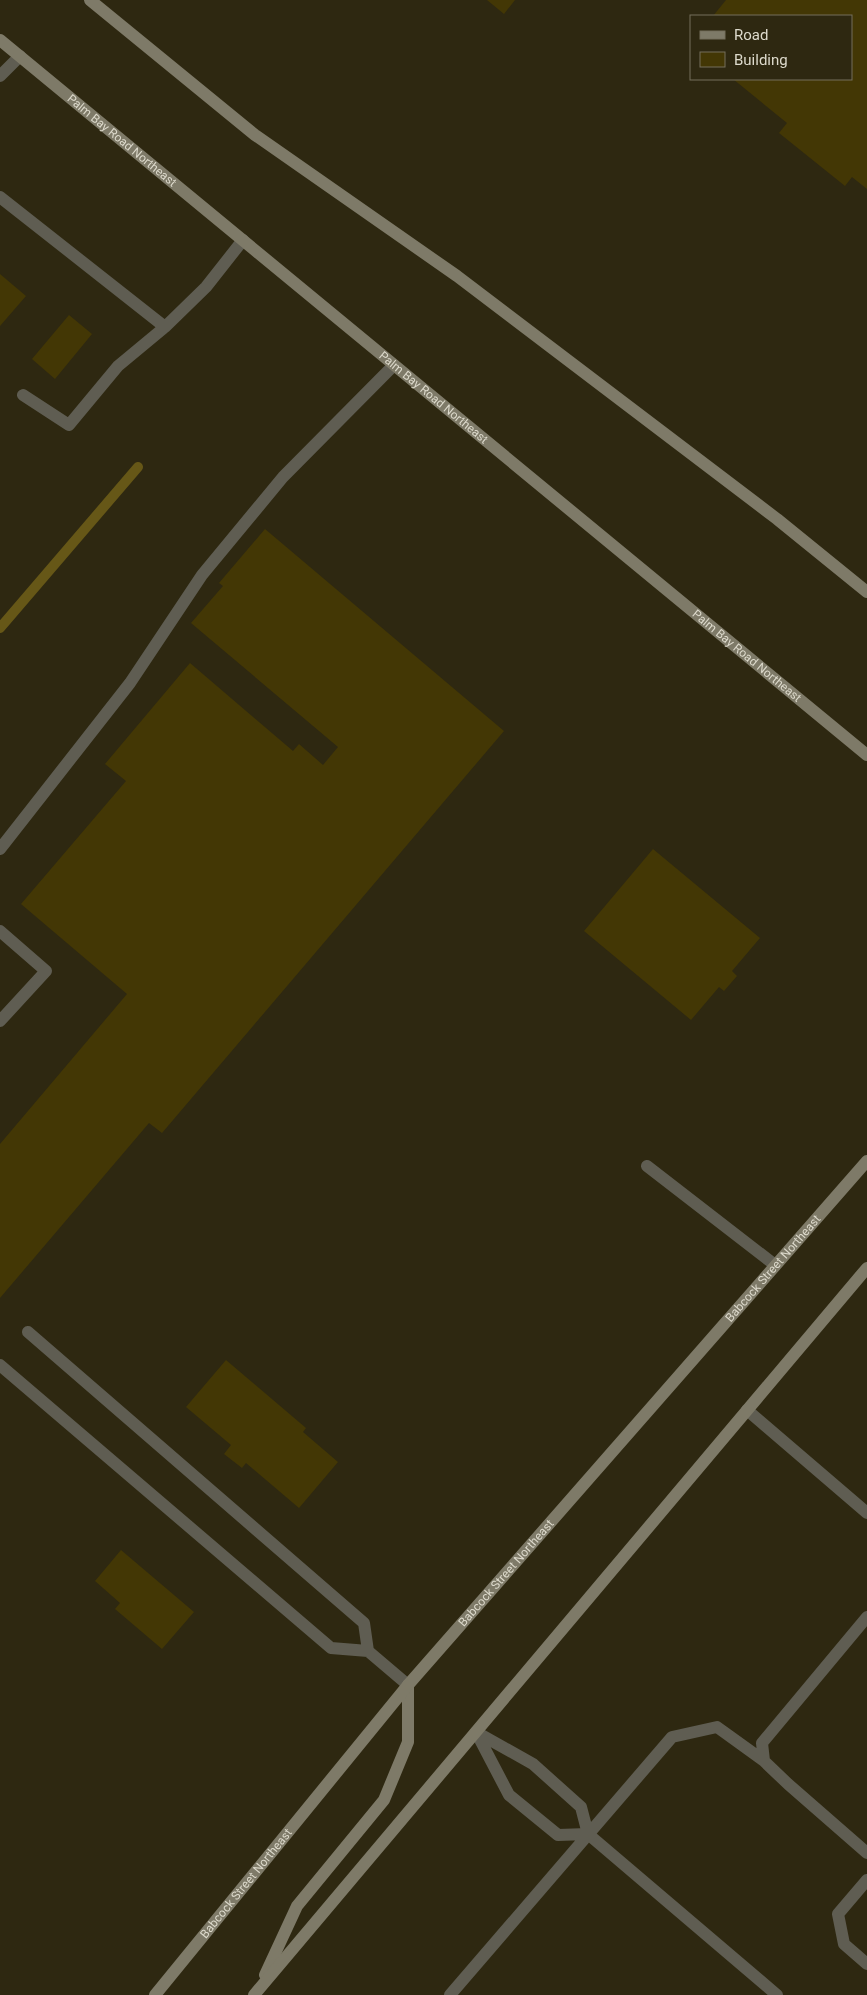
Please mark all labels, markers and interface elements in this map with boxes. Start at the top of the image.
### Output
legend [690,15,852,80]
text: Road [734,26,768,44]
text: Building [734,51,788,69]
street label: Palm Bay Road Northeast [65,92,179,190]
street label: Palm Bay Road Northeast [376,349,491,447]
street label: Palm Bay Road Northeast [690,607,804,705]
street label: Babcock Street Northeast [722,1212,823,1325]
street label: Babcock Street Northeast [456,1517,557,1629]
street label: Babcock Street Northeast [197,1826,295,1941]

